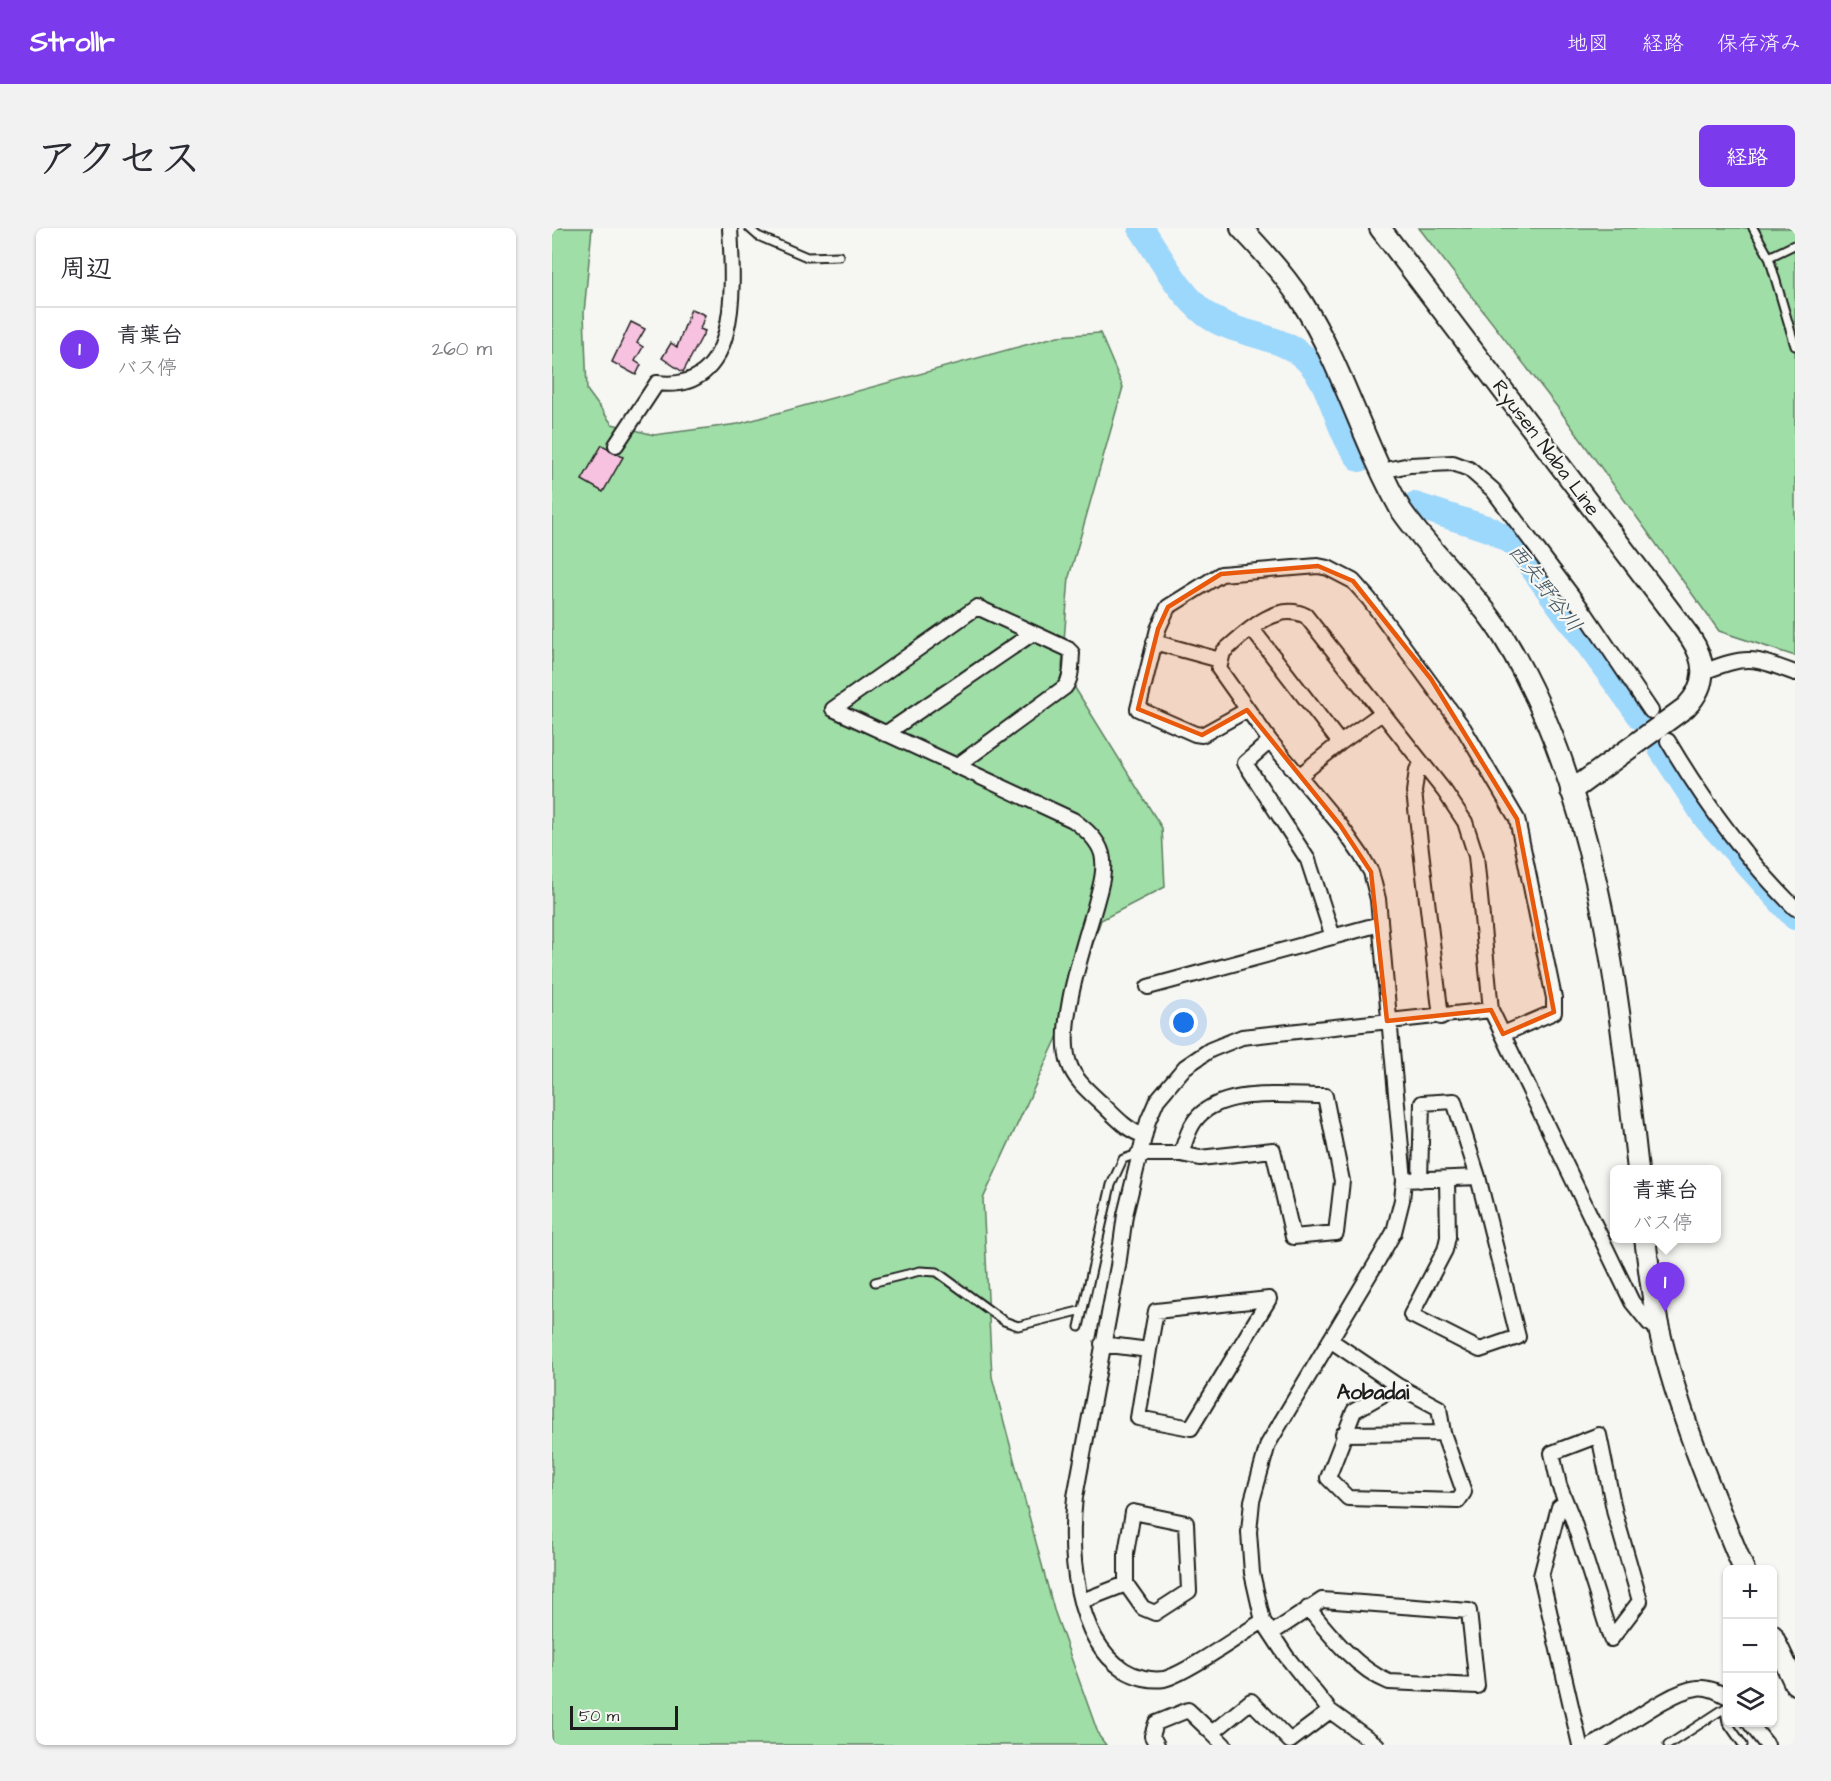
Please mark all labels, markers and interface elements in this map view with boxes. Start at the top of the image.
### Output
text: Strollr [30,23,115,62]
text: 地図 [1567,29,1609,58]
text: 経路 [1642,29,1684,58]
text: 保存済み [1717,29,1801,58]
button: 経路 [1699,125,1795,187]
text: アクセス [36,131,201,189]
text: 周辺 [60,251,112,287]
text: 青葉台 [117,320,183,351]
text: 1 [78,335,81,363]
text: 260 m [432,335,492,363]
text: バス停 [117,354,177,382]
street label: Ryusen Naba Line [1485,374,1607,523]
water label: 西矢野谷川 [1501,538,1589,638]
your location [1169,1008,1198,1037]
popup [1610,1165,1721,1243]
text: 青葉台 [1632,1175,1699,1206]
text: バス停 [1632,1209,1692,1237]
pin: 1 [1646,1262,1684,1312]
district label: Aobadai [1337,1378,1410,1407]
map controls [1723,1565,1777,1727]
button: + [1723,1565,1777,1619]
button: − [1723,1619,1777,1673]
button: layers [1723,1673,1777,1727]
scale bar [570,1703,678,1730]
text: 50 m [579,1705,619,1727]

